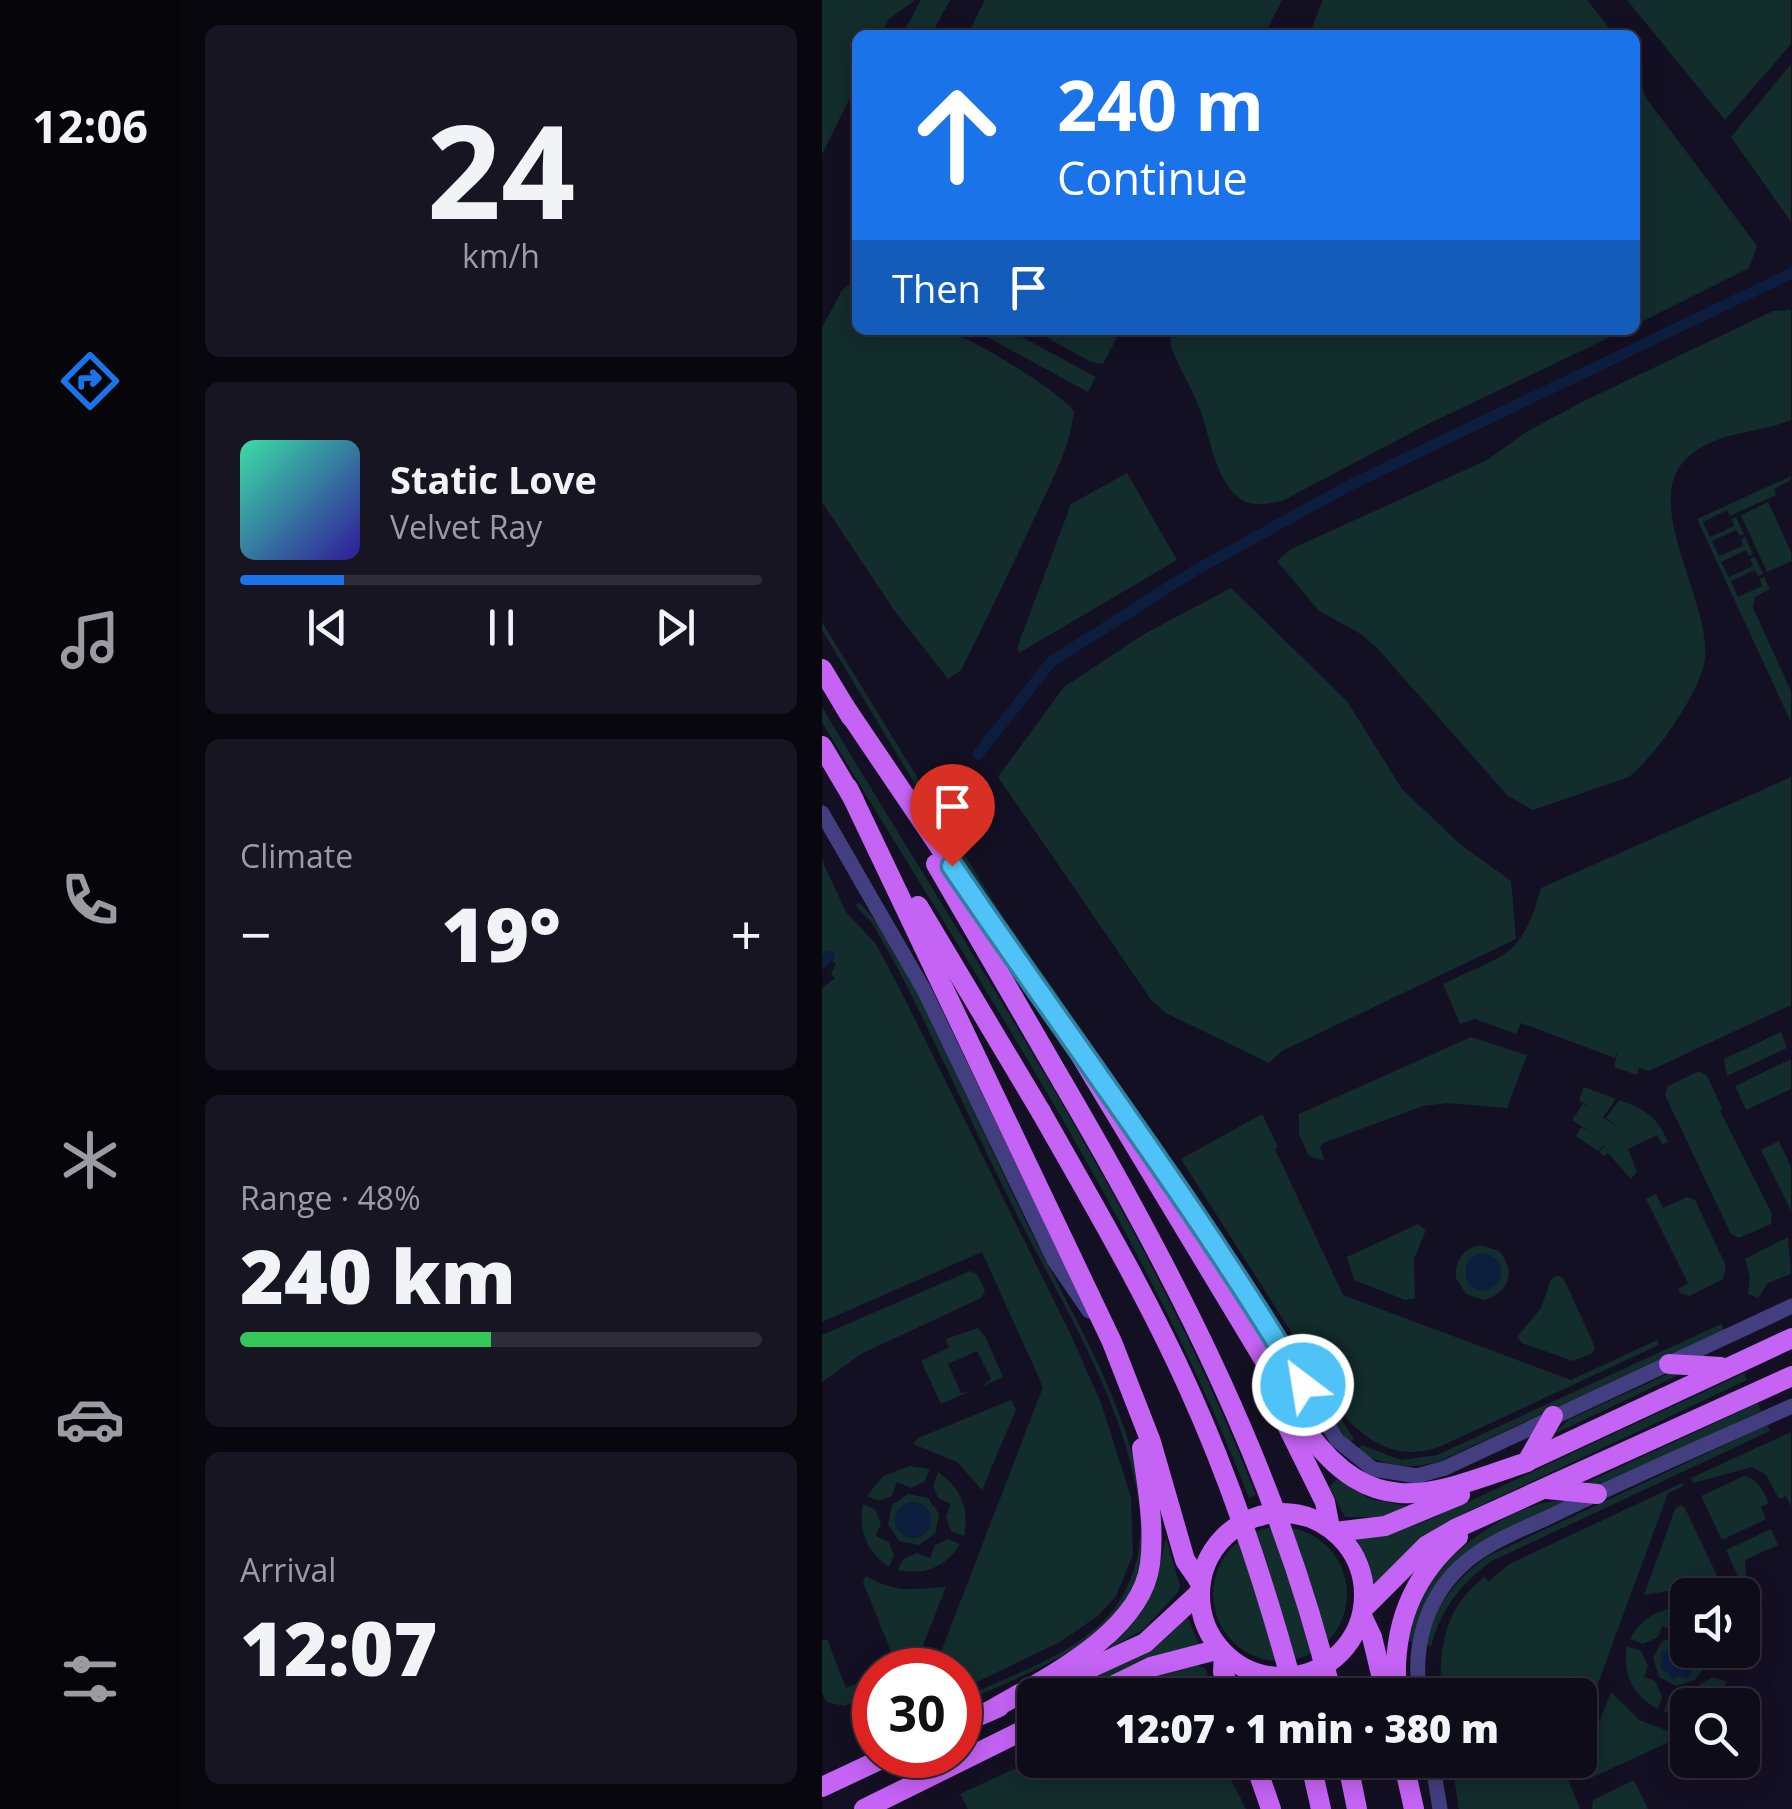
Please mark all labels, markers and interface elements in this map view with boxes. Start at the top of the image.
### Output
text: 240 m [1057,56,1264,152]
icon: ahead [892,70,1022,200]
text: 24 [427,80,575,257]
text: 12:06 [32,95,148,156]
text: Continue [1057,147,1248,208]
text: km/h [462,234,540,277]
icon: arrive [1001,260,1056,315]
text: Then [892,262,981,314]
icon: directions [55,346,125,416]
text: Static Love [390,453,597,505]
text: Velvet Ray [390,505,542,548]
icon: previous [300,600,355,655]
icon: pause [474,600,529,655]
icon: next [648,600,703,655]
icon: music [55,605,125,675]
pin [910,764,995,867]
icon: arrive [925,779,980,834]
text: Climate [240,834,353,877]
icon: phone [55,865,125,935]
text: 19° [441,882,561,984]
text: − [240,896,271,971]
text: + [731,896,762,971]
icon: climate [55,1125,125,1195]
text: Range · 48% [240,1176,421,1219]
text: 240 km [240,1224,516,1326]
position arrow [1251,1333,1355,1437]
icon: car [55,1384,125,1454]
text: Arrival [240,1548,336,1591]
map controls [1670,1578,1760,1778]
button: sound [1670,1578,1760,1668]
text: 12:07 [240,1596,437,1698]
icon: filters [55,1644,125,1714]
speed limit sign: 30 [852,1648,982,1778]
button: search [1670,1688,1760,1778]
text: 12:07 · 1 min · 380 m [1115,1702,1499,1754]

